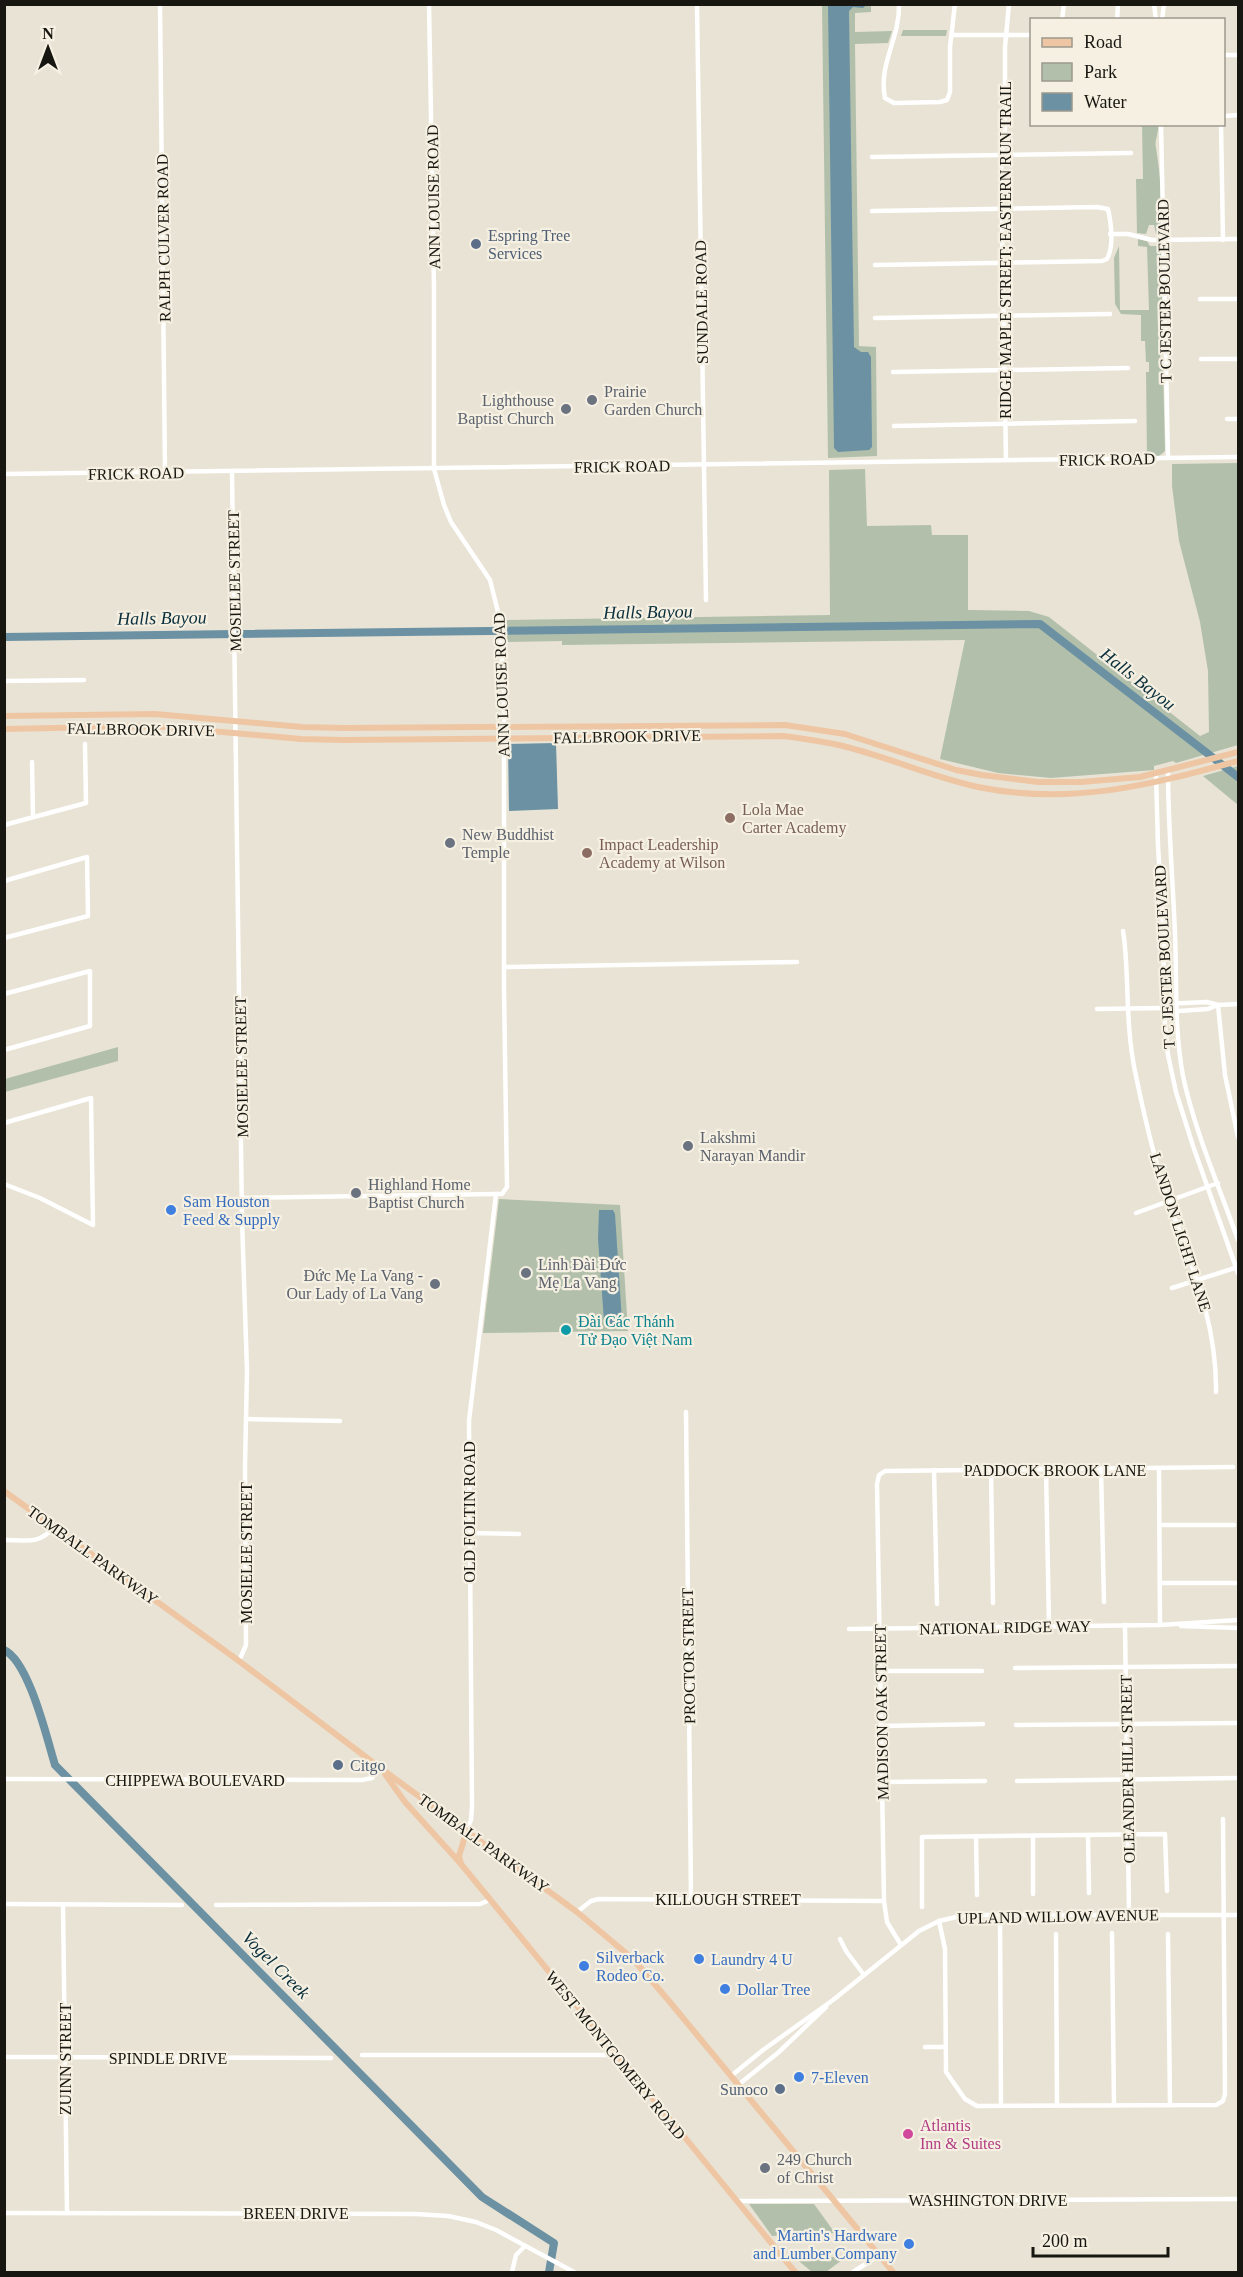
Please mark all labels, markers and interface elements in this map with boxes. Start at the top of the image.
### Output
north arrow [18,18,78,78]
legend [1030,18,1225,126]
text: N [42,25,54,42]
text: Road [1084,32,1122,52]
text: Park [1084,62,1117,82]
street label: RIDGE MAPLE STREET; EASTERN RUN TRAIL [997,81,1014,419]
text: Water [1084,92,1127,112]
street label: ANN LOUISE ROAD [424,124,443,270]
street label: RALPH CULVER ROAD [154,154,173,322]
street label: T C JESTER BOULEVARD [1154,199,1175,383]
place label: Espring Tree Services [488,227,570,262]
marker: Espring Tree Services [469,237,483,251]
street label: SUNDALE ROAD [692,240,711,364]
place label: Prairie Garden Church [604,383,702,418]
place label: Lighthouse Baptist Church [458,392,554,428]
marker: Prairie Garden Church [585,393,599,407]
marker: Lighthouse Baptist Church [559,402,573,416]
street label: FRICK ROAD [1059,450,1155,469]
street label: FRICK ROAD [574,457,670,476]
street label: FRICK ROAD [88,464,184,483]
street label: MOSIELEE STREET [225,510,244,652]
water label: Halls Bayou [602,601,693,623]
water label: Halls Bayou [116,607,207,629]
street label: ANN LOUISE ROAD [490,612,513,758]
water label: Halls Bayou [1096,643,1179,714]
street label: FALLBROOK DRIVE [67,720,215,739]
street label: FALLBROOK DRIVE [553,727,701,746]
place label: Lola Mae Carter Academy [742,801,846,837]
marker: Lola Mae Carter Academy [723,811,737,825]
place label: New Buddhist Temple [462,826,555,862]
marker: New Buddhist Temple [443,836,457,850]
place label: Impact Leadership Academy at Wilson [599,836,725,872]
marker: Impact Leadership Academy at Wilson [580,846,594,860]
street label: T C JESTER BOULEVARD [1151,865,1178,1049]
street label: MOSIELEE STREET [232,996,251,1138]
place label: Lakshmi Narayan Mandir [700,1129,806,1165]
marker: Lakshmi Narayan Mandir [681,1139,695,1153]
street label: LANDON LIGHT LANE [1147,1151,1214,1314]
place label: Highland Home Baptist Church [368,1176,471,1212]
marker: Highland Home Baptist Church [349,1186,363,1200]
place label: Sam Houston Feed & Supply [183,1193,280,1229]
marker: Sam Houston Feed & Supply [164,1203,178,1217]
place label: Linh Đài Đức Mẹ La Vang [538,1256,627,1292]
marker: Linh Đài Đức Mẹ La Vang [519,1266,533,1280]
place label: Đức Mẹ La Vang - Our Lady of La Vang [286,1267,423,1303]
marker: Đức Mẹ La Vang - Our Lady of La Vang [428,1277,442,1291]
place label: Đài Các Thánh Tử Đạo Việt Nam [578,1313,693,1348]
marker: Đài Các Thánh Tử Đạo Việt Nam [559,1323,573,1337]
street label: OLD FOLTIN ROAD [461,1441,478,1583]
street label: PADDOCK BROOK LANE [964,1462,1146,1479]
street label: MOSIELEE STREET [238,1482,255,1624]
street label: TOMBALL PARKWAY [24,1502,161,1609]
street label: PROCTOR STREET [679,1588,698,1724]
street label: NATIONAL RIDGE WAY [919,1617,1092,1637]
street label: MADISON OAK STREET [871,1624,892,1800]
street label: OLEANDER HILL STREET [1117,1674,1138,1863]
place label: Citgo [350,1757,386,1775]
marker: Citgo [331,1758,345,1772]
street label: CHIPPEWA BOULEVARD [105,1772,285,1789]
street label: TOMBALL PARKWAY [415,1790,552,1897]
street label: KILLOUGH STREET [655,1891,801,1908]
street label: UPLAND WILLOW AVENUE [957,1906,1159,1927]
water label: Vogel Creek [238,1927,314,2003]
place label: Silverback Rodeo Co. [596,1949,664,1984]
place label: Laundry 4 U [711,1951,793,1969]
marker: Laundry 4 U [692,1952,706,1966]
marker: Silverback Rodeo Co. [577,1959,591,1973]
street label: WEST MONTGOMERY ROAD [542,1968,689,2143]
place label: Dollar Tree [737,1981,810,1998]
marker: Dollar Tree [718,1982,732,1996]
street label: ZUINN STREET [57,2003,74,2115]
street label: SPINDLE DRIVE [109,2050,227,2067]
place label: 7-Eleven [811,2069,869,2086]
marker: 7-Eleven [792,2070,806,2084]
place label: Sunoco [720,2081,768,2098]
marker: Sunoco [773,2082,787,2096]
place label: Atlantis Inn & Suites [920,2117,1001,2152]
marker: Atlantis Inn & Suites [901,2127,915,2141]
place label: 249 Church of Christ [777,2151,852,2186]
marker: 249 Church of Christ [758,2161,772,2175]
street label: WASHINGTON DRIVE [908,2192,1068,2209]
street label: BREEN DRIVE [243,2205,349,2222]
scale bar [1033,2220,1168,2258]
place label: Martin's Hardware and Lumber Company [753,2227,897,2263]
text: 200 m [1042,2231,1088,2251]
marker: Martin's Hardware and Lumber Company [902,2237,916,2251]

